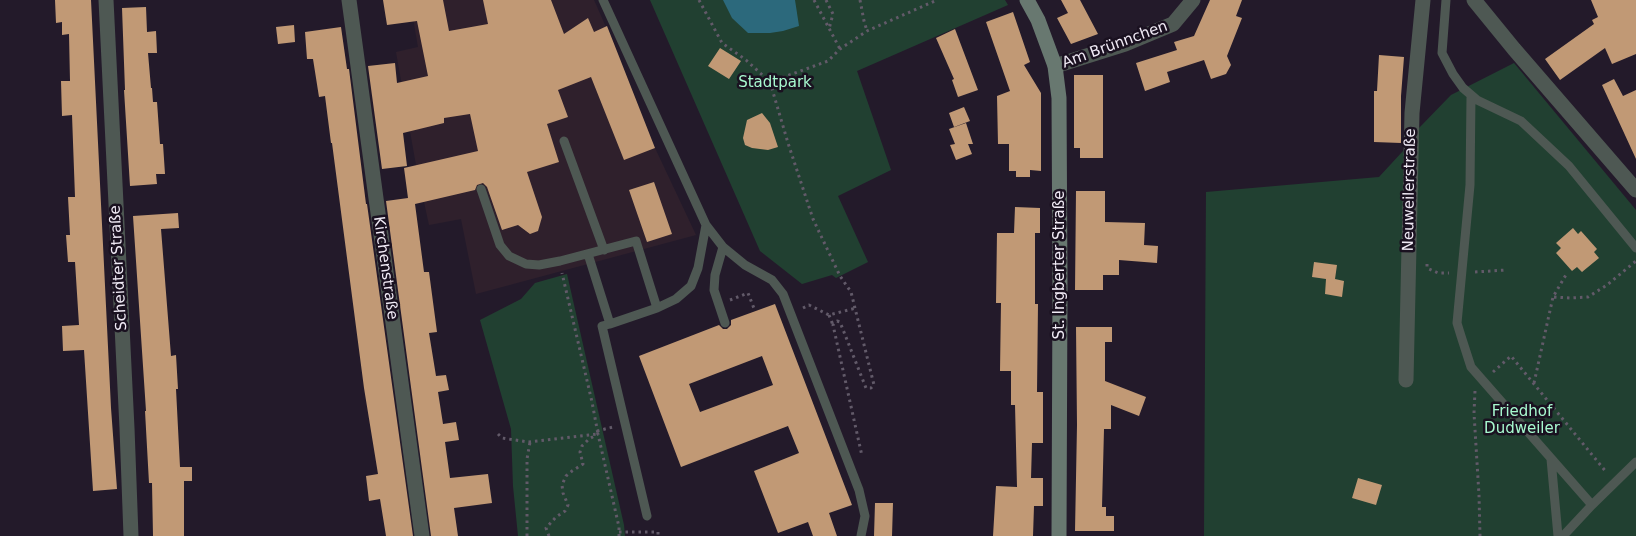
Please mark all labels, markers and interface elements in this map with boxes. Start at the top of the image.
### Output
street label: Am Brünnchen [1060,18,1170,72]
park label: Stadtpark [738,74,812,92]
street label: Neuweilerstraße [1400,128,1420,252]
street label: St. Ingberter Straße [1051,191,1069,339]
street label: Scheidter Straße [107,205,131,331]
street label: Kirchenstraße [369,215,401,321]
park label: Friedhof Dudweiler [1484,403,1560,438]

